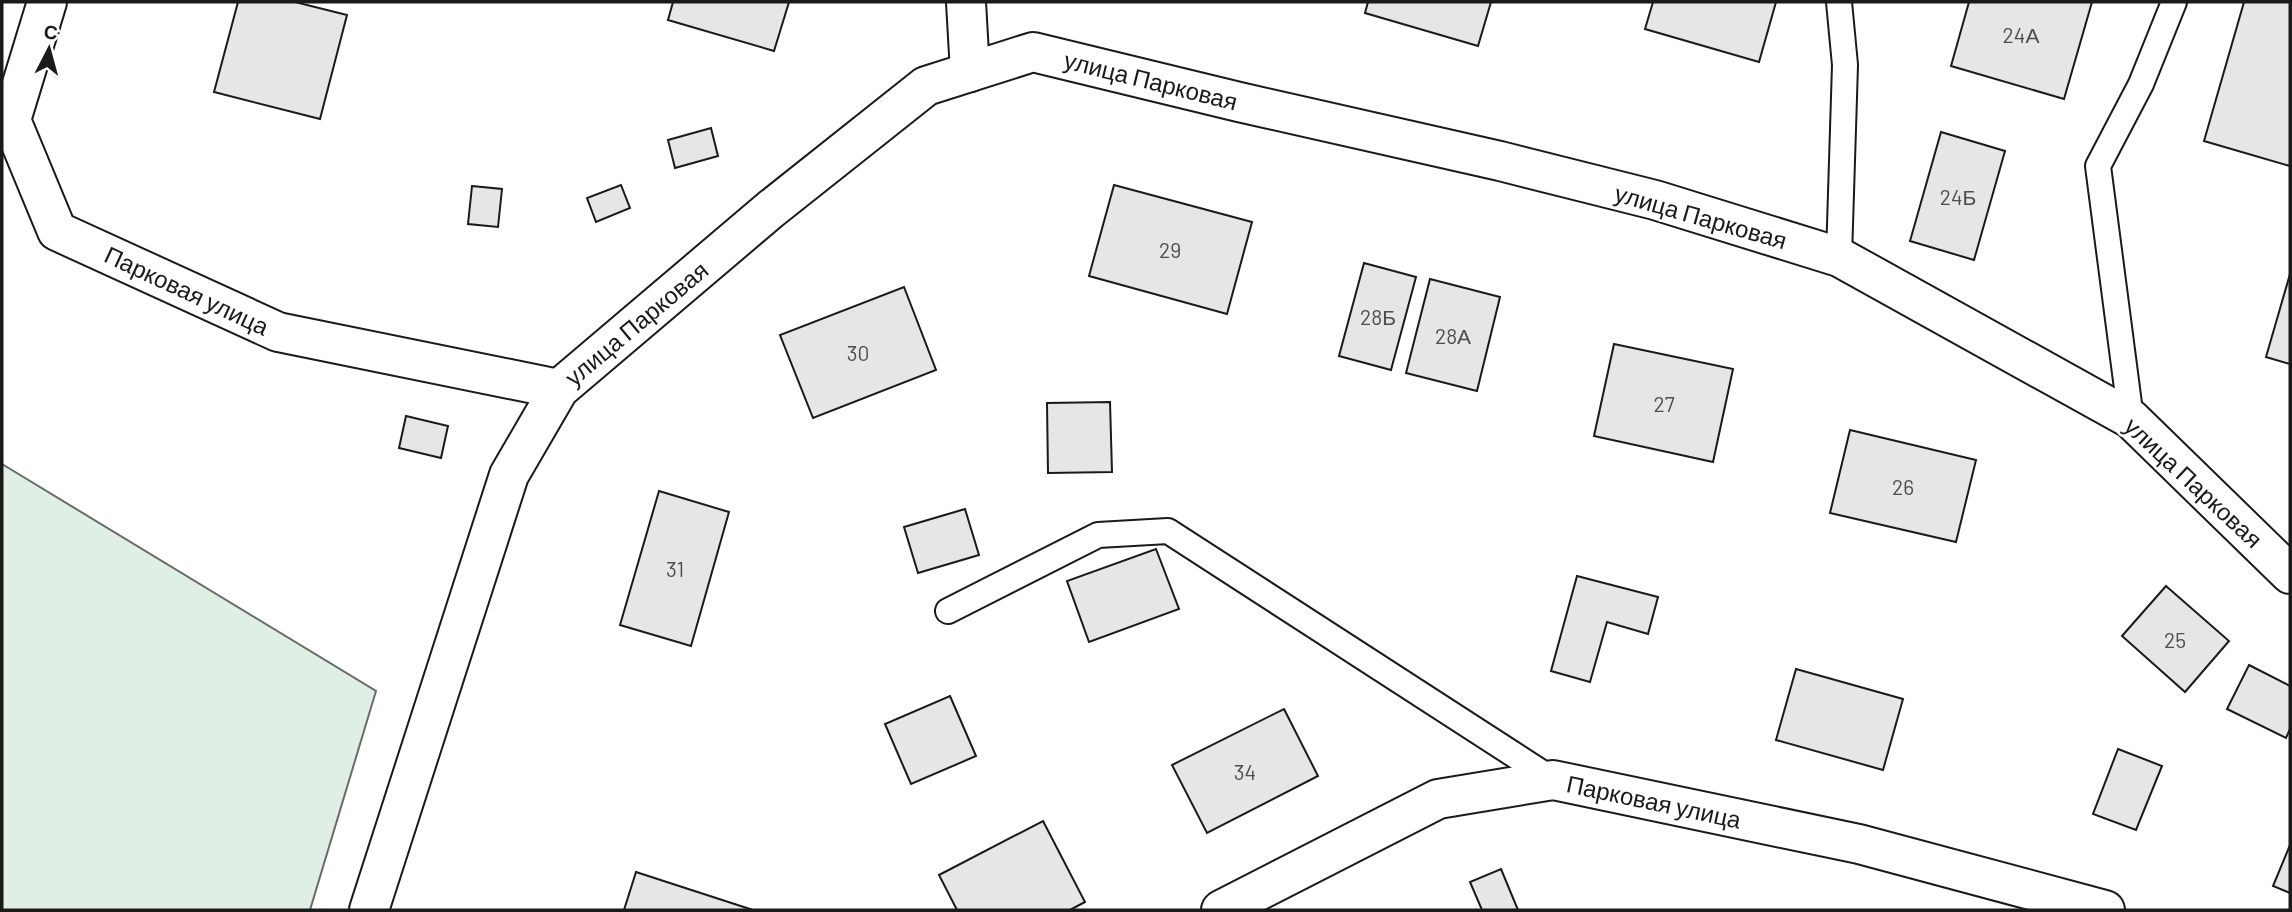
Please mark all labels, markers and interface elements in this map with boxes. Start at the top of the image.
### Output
north arrow [14,14,84,84]
text: С [43,19,59,44]
house number: 24А [2003,22,2039,47]
street label: улица Парковая [1061,44,1241,116]
street label: улица Парковая [1612,178,1790,254]
house number: 24Б [1940,184,1976,209]
house number: 29 [1159,237,1181,262]
street label: Парковая улица [100,239,274,341]
street label: улица Парковая [559,255,713,391]
house number: 28Б [1360,304,1396,329]
house number: 28А [1435,323,1471,348]
house number: 30 [847,340,869,365]
house number: 27 [1653,391,1675,416]
street label: улица Парковая [2119,411,2269,553]
house number: 26 [1892,474,1914,499]
house number: 31 [666,556,684,581]
house number: 25 [2164,627,2186,652]
house number: 34 [1234,759,1256,784]
street label: Парковая улица [1564,768,1745,834]

